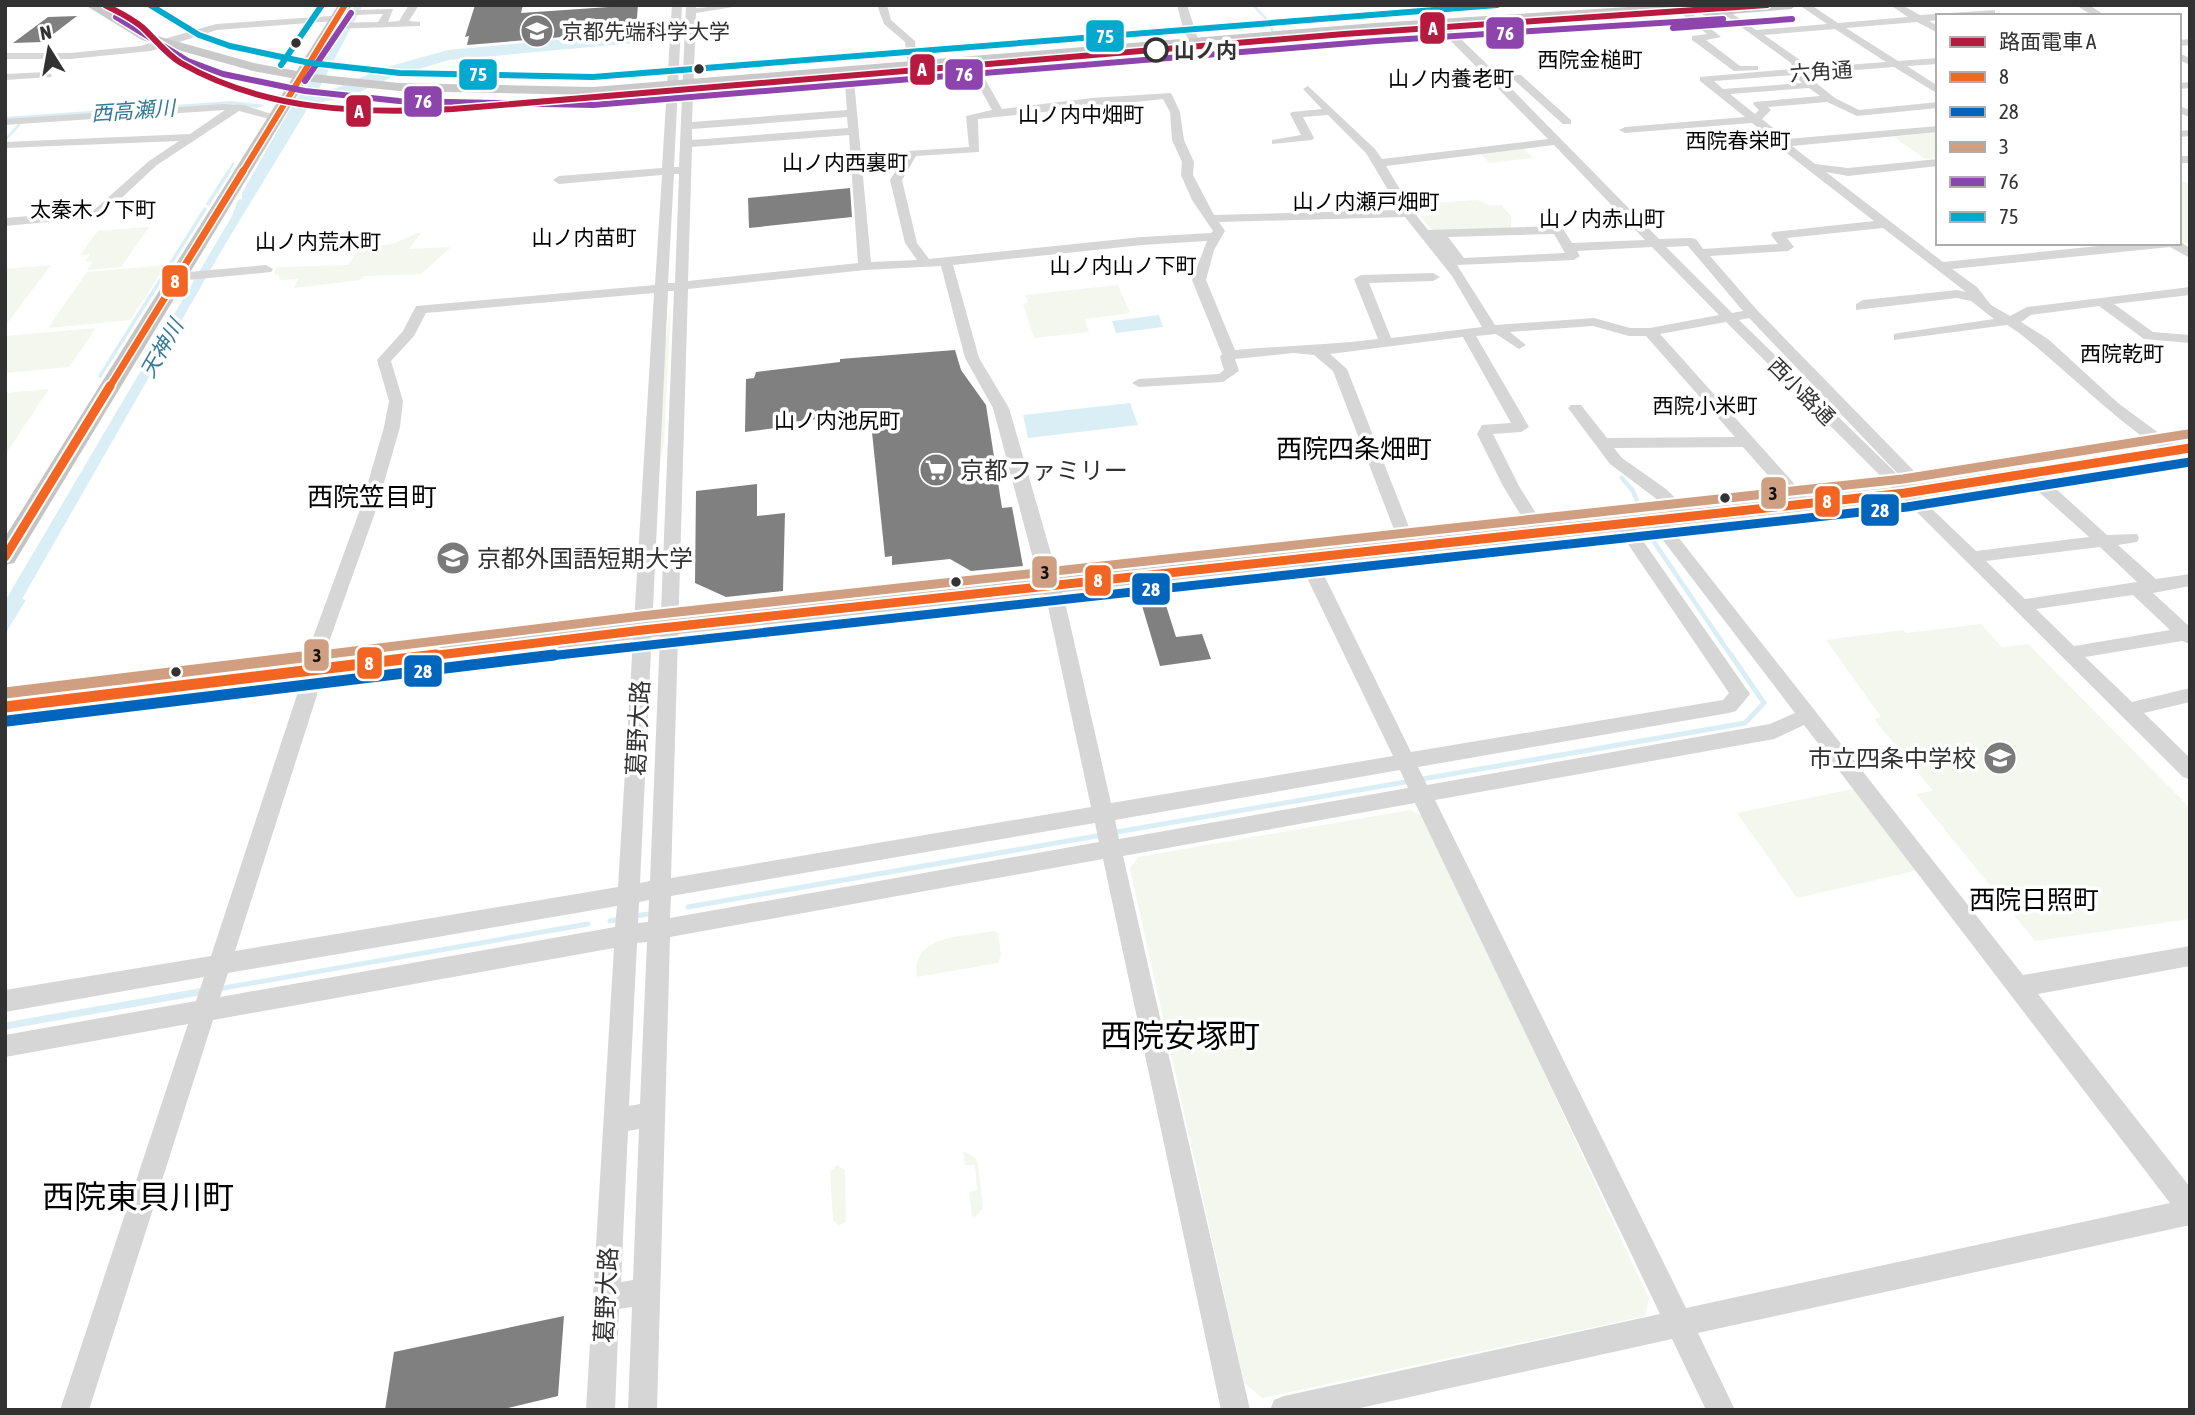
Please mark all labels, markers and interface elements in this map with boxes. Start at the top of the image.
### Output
line badge: A [1419,11,1446,45]
school or university icon: 京都先端科学大学 [518,12,556,50]
north arrow [14,14,84,84]
legend [1936,14,2181,245]
line badge: 76 [1485,16,1525,50]
text: A [1427,17,1438,39]
place label: 京都先端科学大学 [562,19,730,43]
line badge: 75 [1085,19,1125,53]
text: N [38,20,53,44]
text: 76 [1496,22,1514,44]
text: 75 [1096,25,1114,47]
text: 路面電車 A [1999,29,2097,53]
unlabelled marker [289,36,303,50]
marker: 山ノ内 [1144,38,1168,62]
place label: 山ノ内 [1174,38,1237,62]
district label: 西院金槌町 [1538,47,1643,71]
line badge: A [909,53,936,86]
street label: 六角通 [1789,57,1853,85]
line badge: 75 [458,58,498,91]
text: A [916,58,927,80]
line badge: 76 [944,58,984,91]
unlabelled marker [692,62,706,76]
text: 75 [469,63,487,85]
text: 76 [955,63,973,85]
text: 8 [1999,64,2009,88]
district label: 山ノ内養老町 [1388,66,1514,90]
line badge: 76 [403,85,443,118]
text: 76 [414,90,432,112]
line badge: A [345,94,372,128]
water label: 西高瀬川 [90,95,178,125]
text: 28 [1999,99,2019,123]
text: A [353,100,364,122]
district label: 山ノ内中畑町 [1018,102,1144,126]
district label: 西院春栄町 [1686,128,1791,152]
text: 3 [1999,134,2009,158]
district label: 山ノ内西裏町 [782,150,908,174]
text: 76 [1999,169,2019,193]
district label: 山ノ内瀬戸畑町 [1293,189,1440,213]
district label: 太秦木ノ下町 [30,197,156,221]
text: 75 [1999,204,2019,228]
district label: 山ノ内赤山町 [1539,206,1665,230]
district label: 山ノ内苗町 [532,225,637,249]
district label: 山ノ内荒木町 [255,229,381,253]
district label: 山ノ内山ノ下町 [1050,253,1197,277]
line badge: 8 [161,264,189,298]
text: 8 [171,270,180,292]
water label: 天神川 [135,313,188,381]
district label: 西院乾町 [2080,341,2164,365]
street label: 西小路通 [1764,353,1840,429]
district label: 西院小米町 [1653,393,1758,417]
district label: 山ノ内池尻町 [774,408,900,432]
district label: 西院四条畑町 [1276,434,1432,464]
supermarket icon: 京都ファミリー [917,451,955,489]
place label: 京都ファミリー [960,457,1128,484]
line badge: 3 [1760,476,1787,510]
district label: 西院笠目町 [307,482,437,512]
text: 3 [1769,482,1778,504]
line badge: 8 [1814,485,1841,518]
text: 8 [1823,490,1832,512]
unlabelled marker [1718,491,1732,505]
line badge: 28 [1860,493,1900,527]
text: 28 [1871,499,1889,521]
school or university icon: 京都外国語短期大学 [434,539,472,577]
place label: 京都外国語短期大学 [477,545,693,572]
line badge: 3 [1031,555,1058,589]
text: 3 [1041,561,1050,583]
line badge: 8 [1084,564,1112,597]
text: 8 [1094,569,1103,591]
line badge: 28 [1131,572,1171,606]
unlabelled marker [949,575,963,589]
text: 28 [1142,578,1160,600]
line badge: 3 [303,638,330,672]
text: 3 [313,644,322,666]
line badge: 8 [356,646,383,680]
text: 8 [365,652,374,674]
line badge: 28 [403,654,443,688]
text: 28 [414,660,432,682]
unlabelled marker [169,665,183,679]
street label: 葛野大路 [622,679,654,777]
school or university icon: 市立四条中学校 [1981,739,2019,777]
place label: 市立四条中学校 [1808,745,1976,772]
district label: 西院日照町 [1969,885,2099,915]
district label: 西院安塚町 [1100,1017,1260,1054]
district label: 西院東貝川町 [42,1178,234,1215]
street label: 葛野大路 [590,1246,622,1344]

